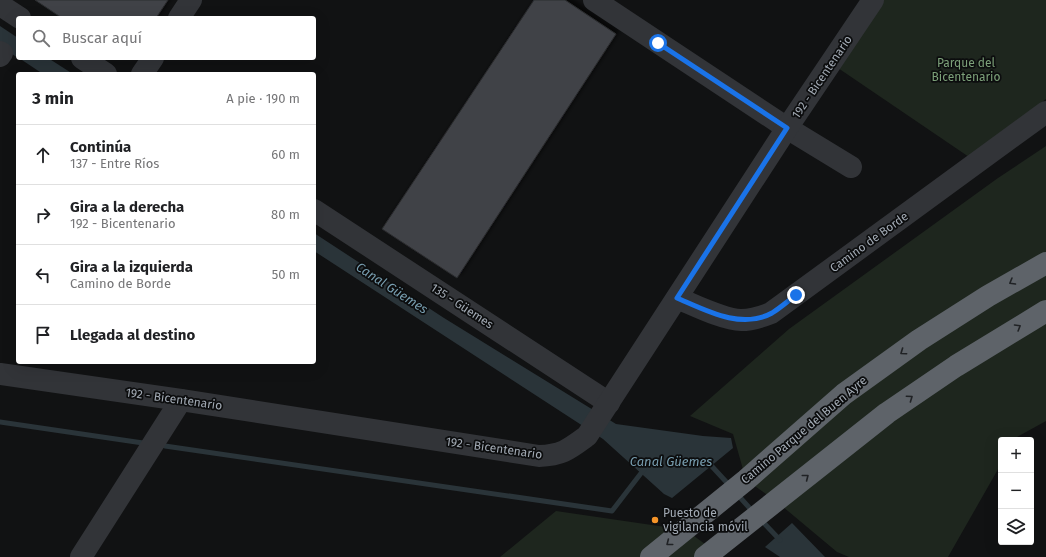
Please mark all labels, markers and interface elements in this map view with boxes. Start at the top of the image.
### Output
search box [16,16,316,60]
icon: search [30,27,52,49]
text: Buscar aquí [62,29,142,47]
street label: 192 - Bicentenario [789,33,855,121]
route start [649,34,667,52]
park label: Parque del Bicentenario [931,56,1001,84]
text: 3 min [32,88,74,109]
text: A pie · 190 m [226,91,300,106]
text: Continúa [70,138,131,156]
icon: ahead [32,144,54,166]
text: 60 m [271,147,300,162]
text: 137 - Entre Ríos [70,156,159,171]
text: Gira a la derecha [70,198,184,216]
icon: right [32,204,54,226]
text: 80 m [271,207,300,222]
street label: Camino de Borde [827,209,911,275]
text: 192 - Bicentenario [70,216,176,231]
text: Gira a la izquierda [70,258,193,276]
water label: Canal Güemes [353,259,431,317]
icon: left [32,264,54,286]
text: 50 m [272,267,300,282]
text: Camino de Borde [70,276,171,291]
one-way arrow [1009,278,1016,285]
street label: 135 - Güemes [428,281,496,332]
route end [787,286,805,304]
icon: arrive [32,324,54,346]
one-way arrow [1014,324,1022,331]
text: Llegada al destino [70,326,195,344]
one-way arrow [900,347,907,354]
street label: Camino Parque del Buen Ayre [738,373,870,487]
street label: 192 - Bicentenario [125,385,223,413]
one-way arrow [905,396,912,403]
street label: 192 - Bicentenario [445,434,543,462]
map controls [998,437,1034,545]
button: + [998,437,1034,473]
water label: Canal Güemes [630,454,712,469]
button: − [998,473,1034,509]
one-way arrow [802,475,809,482]
place label: Puesto de vigilancia móvil [663,506,748,534]
button: layers [998,509,1034,545]
marker: Puesto de vigilancia móvil [650,515,660,525]
one-way arrow [666,539,673,546]

